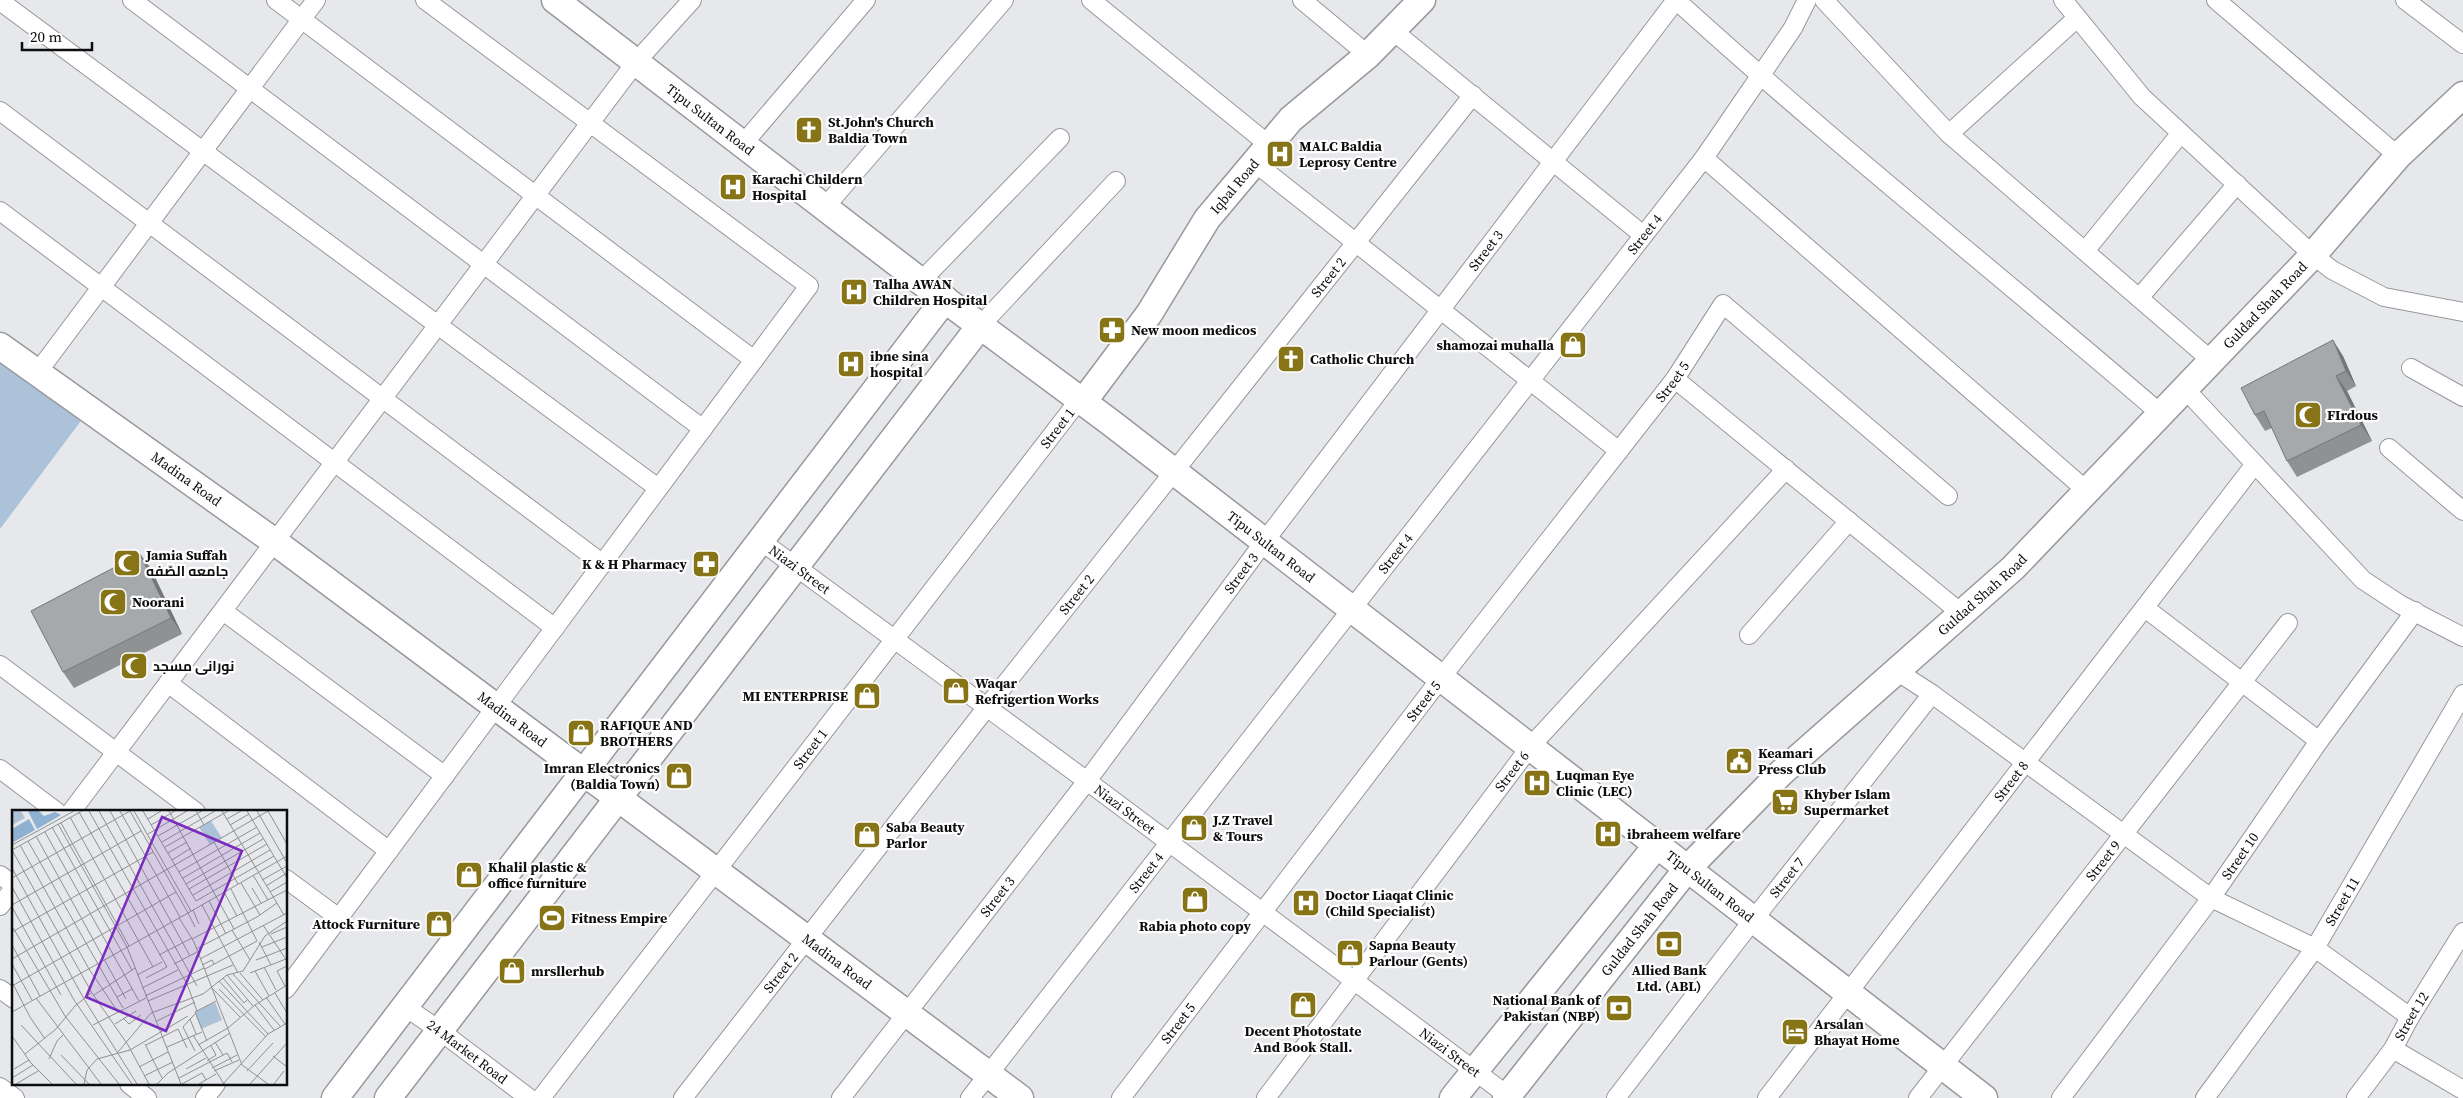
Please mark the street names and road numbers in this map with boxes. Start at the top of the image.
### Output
street label: Tipu Sultan Road [662,79,759,160]
street label: Iqbal Road [1205,154,1264,218]
street label: Street 4 [1622,210,1667,259]
street label: Street 3 [1464,226,1508,275]
street label: Street 2 [1306,253,1351,302]
street label: Guldad Shah Road [2218,257,2312,353]
street label: Street 5 [1651,357,1694,406]
street label: Street 1 [1035,403,1080,452]
street label: Madina Road [147,447,226,511]
street label: Tipu Sultan Road [1223,506,1319,587]
street label: Street 4 [1373,529,1417,578]
street label: Niazi Street [765,540,835,599]
street label: Street 3 [1219,548,1263,598]
street label: Guldad Shah Road [1933,549,2031,640]
street label: Street 2 [1054,570,1099,619]
street label: Street 5 [1401,677,1445,726]
street label: Madina Road [474,687,551,752]
street label: Street 1 [788,724,832,773]
street label: Street 6 [1490,747,1534,796]
street label: Street 8 [1989,757,2033,806]
street label: Niazi Street [1090,780,1160,839]
street label: Street 10 [2217,828,2263,884]
street label: Street 9 [2081,836,2125,885]
street label: Tipu Sultan Road [1662,846,1758,927]
street label: Street 4 [1124,848,1168,897]
street label: Street 7 [1764,853,1809,902]
street label: Street 3 [975,872,1019,921]
street label: Street 11 [2320,873,2364,929]
street label: Guldad Shah Road [1596,878,1683,980]
street label: Madina Road [798,929,876,994]
street label: Street 2 [758,948,803,997]
street label: Street 12 [2389,988,2433,1044]
street label: Street 5 [1156,999,1200,1048]
street label: 24 Market Road [423,1015,512,1089]
street label: Niazi Street [1415,1023,1485,1082]

